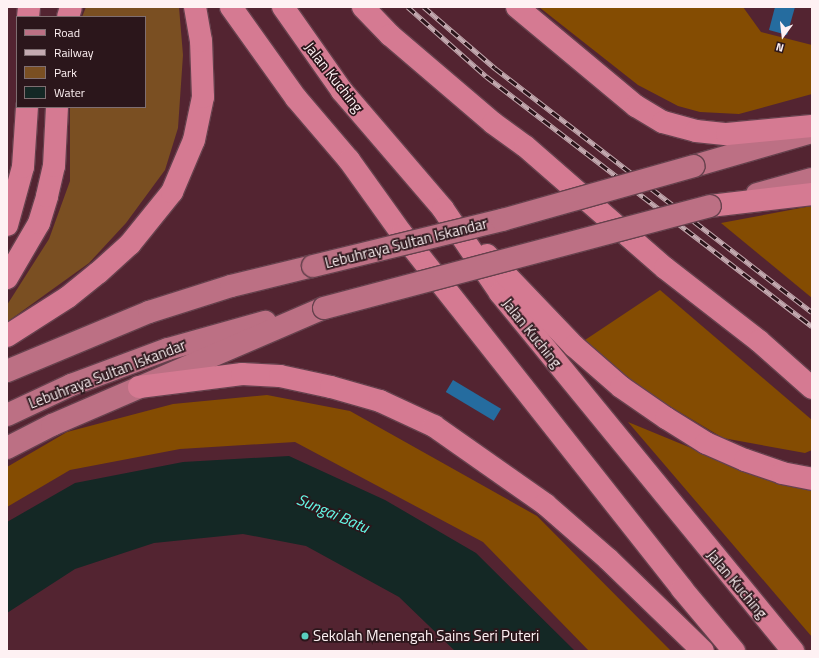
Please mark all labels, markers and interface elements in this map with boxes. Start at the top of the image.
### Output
legend [16,16,146,108]
north arrow [763,16,803,56]
text: Road [54,23,80,42]
street label: Jalan Kuching [301,38,367,116]
text: N [774,39,786,56]
text: Railway [54,43,94,62]
text: Park [54,63,77,82]
text: Water [54,83,85,102]
street label: Lebuhraya Sultan Iskandar [323,214,489,272]
street label: Jalan Kuching [499,295,565,371]
street label: Lebuhraya Sultan Iskandar [26,336,188,412]
water label: Sungai Batu [294,489,372,537]
street label: Jalan Kuching [703,546,771,622]
place label: Sekolah Menengah Sains Seri Puteri [313,627,539,645]
marker: Sekolah Menengah Sains Seri Puteri [300,631,310,641]

